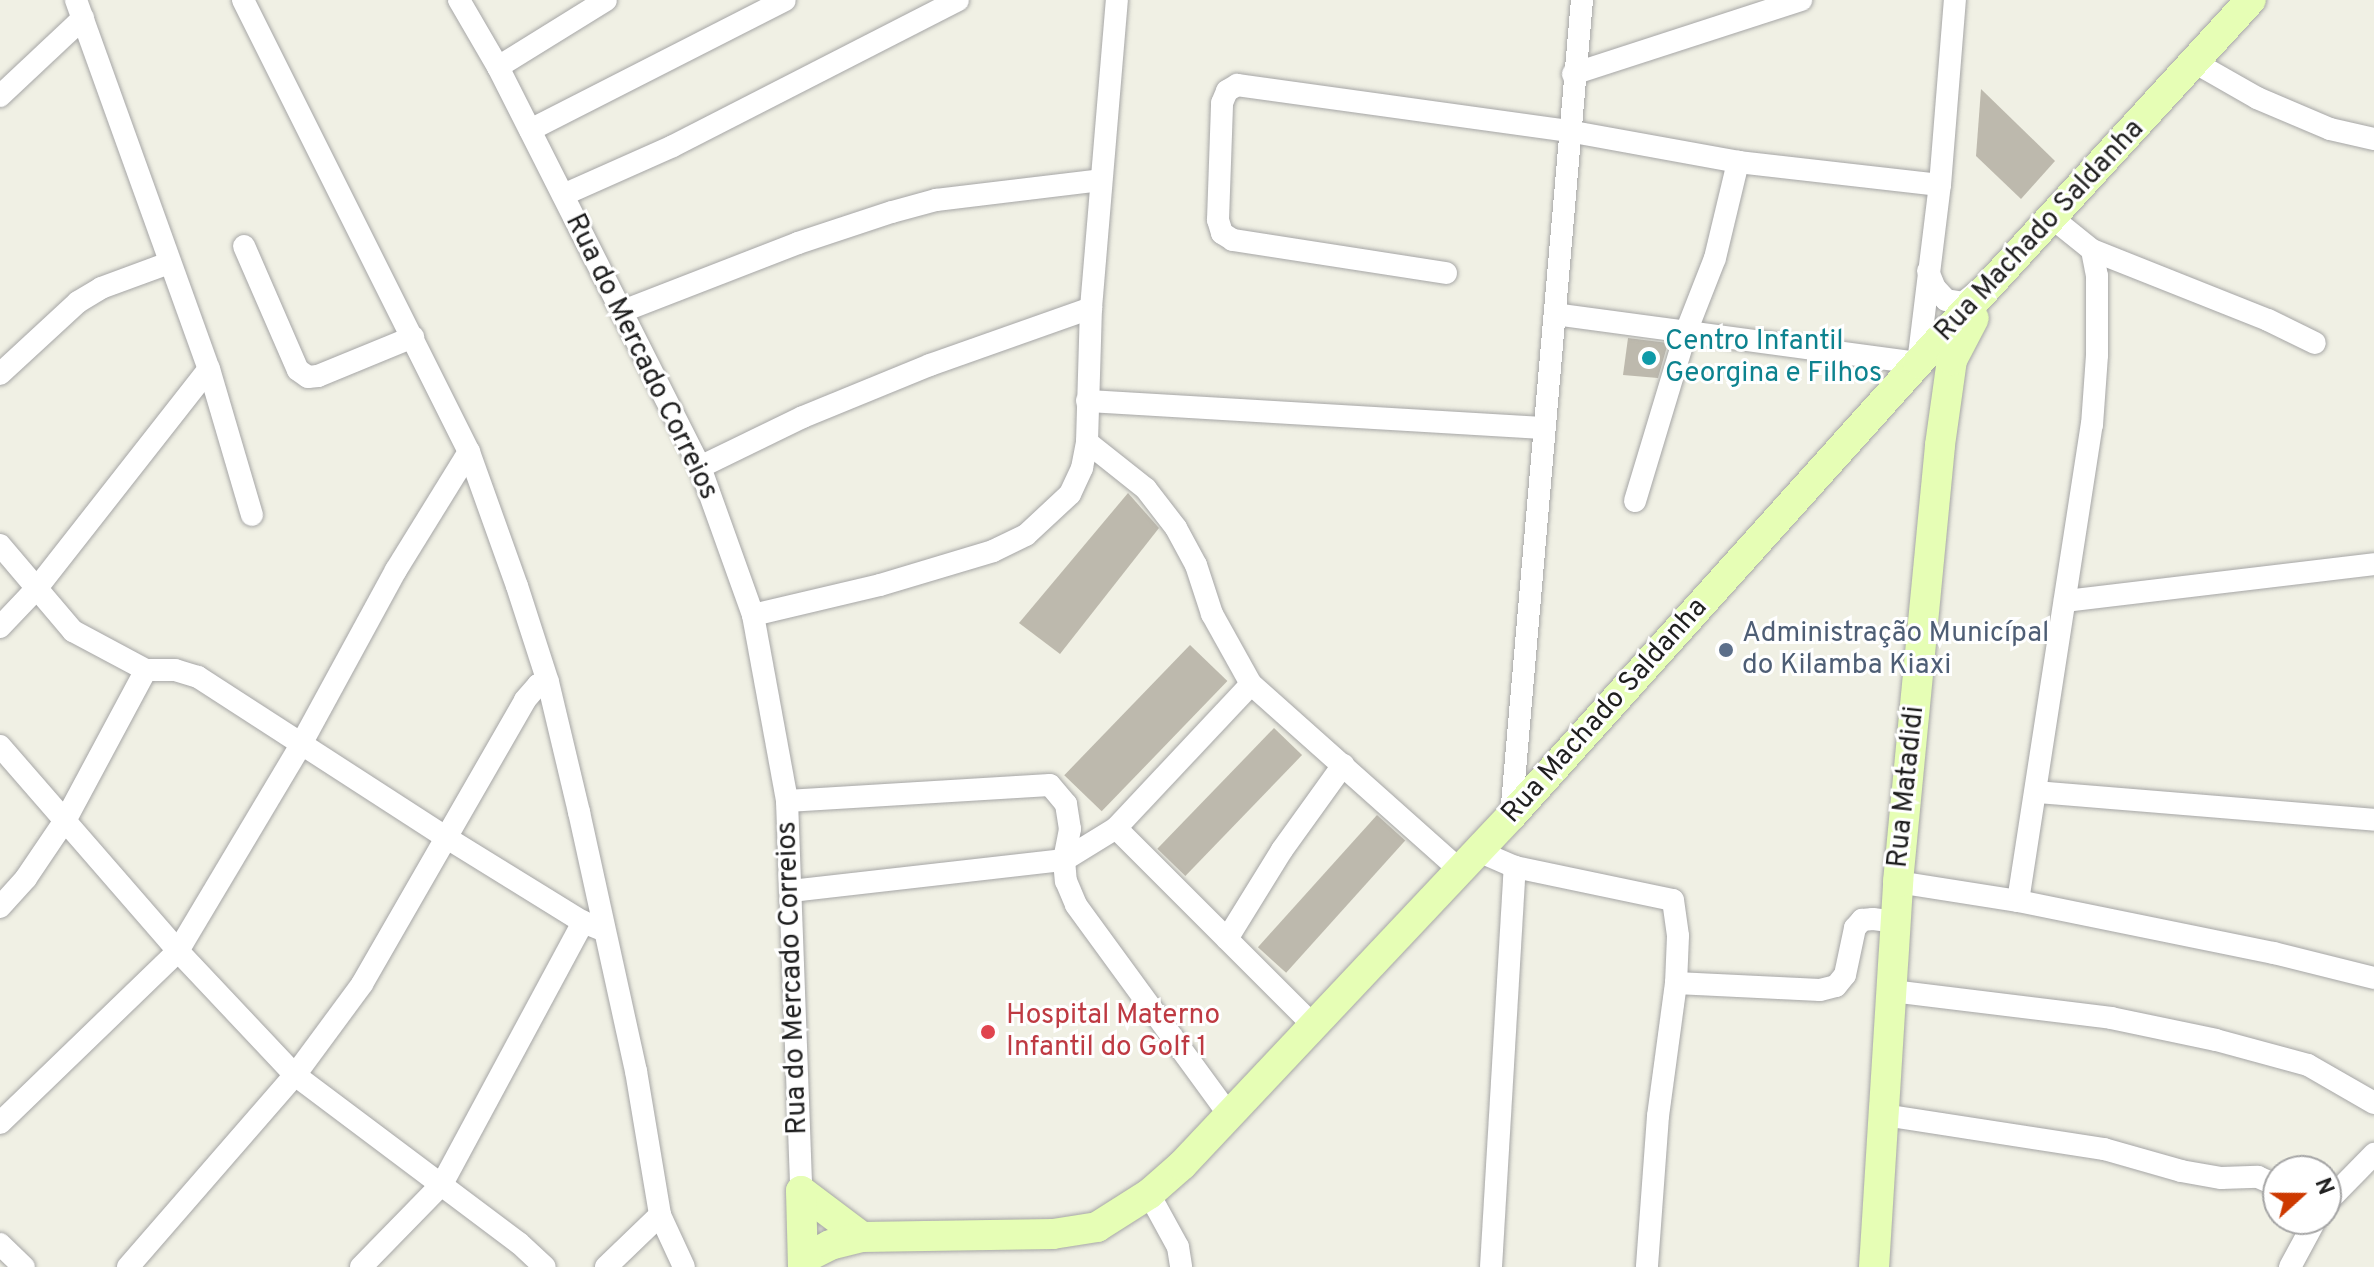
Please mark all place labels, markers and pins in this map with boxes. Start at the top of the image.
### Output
place label: Centro Infantil Georgina e Filhos [1665,325,1882,391]
marker: Centro Infantil Georgina e Filhos [1640,349,1658,367]
place label: Administração Municípal do Kilamba Kiaxi [1742,617,2049,683]
marker: Administração Municípal do Kilamba Kiaxi [1717,641,1735,659]
place label: Hospital Materno Infantil do Golf 1 [1006,999,1220,1065]
marker: Hospital Materno Infantil do Golf 1 [977,1021,999,1043]

